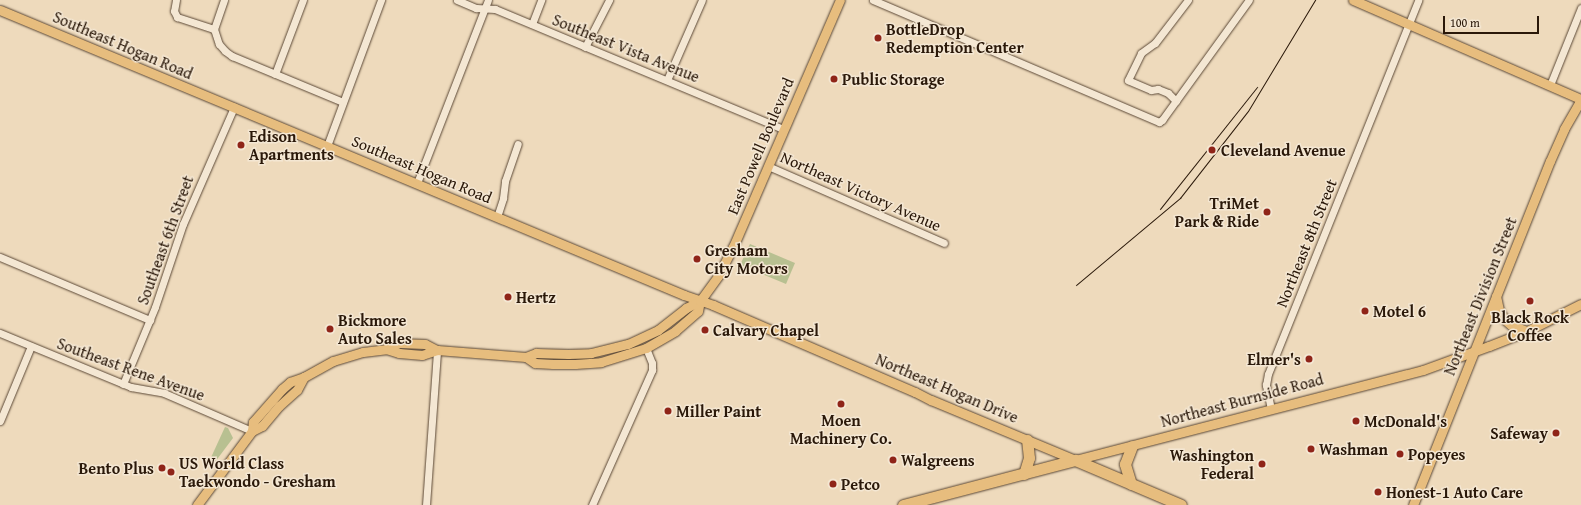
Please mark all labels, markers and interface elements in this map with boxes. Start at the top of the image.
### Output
street label: Southeast Hogan Road [50,7,196,83]
scale bar [1445,8,1541,34]
street label: Southeast Vista Avenue [550,10,702,86]
text: 100 m [1450,14,1480,31]
place label: BottleDrop Redemption Center [886,19,1024,57]
marker: BottleDrop Redemption Center [873,33,883,43]
place label: Public Storage [842,69,945,89]
marker: Public Storage [829,74,839,84]
street label: East Powell Boulevard [722,75,798,217]
place label: Edison Apartments [249,126,334,164]
street label: Southeast Hogan Road [349,131,495,207]
marker: Edison Apartments [236,140,246,150]
place label: Cleveland Avenue [1221,140,1345,160]
marker: Cleveland Avenue [1206,144,1218,156]
street label: Northeast Victory Avenue [778,147,944,235]
street label: Southeast 6th Street [133,173,197,307]
street label: Northeast 8th Street [1271,176,1341,310]
place label: TriMet Park & Ride [1175,193,1259,231]
marker: TriMet Park & Ride [1262,207,1272,217]
street label: Northeast Division Street [1439,214,1521,378]
place label: Gresham City Motors [705,240,788,278]
marker: Gresham City Motors [692,254,702,264]
place label: Hertz [516,287,556,307]
marker: Hertz [503,292,513,302]
marker: Black Rock Coffee [1525,296,1535,306]
place label: Motel 6 [1373,301,1426,321]
marker: Motel 6 [1360,306,1370,316]
place label: Black Rock Coffee [1491,307,1569,345]
place label: Bickmore Auto Sales [338,310,412,348]
place label: Calvary Chapel [713,320,819,340]
marker: Bickmore Auto Sales [325,324,335,334]
marker: Calvary Chapel [700,325,710,335]
street label: Southeast Rene Avenue [55,333,207,405]
street label: Northeast Hogan Drive [873,349,1021,427]
place label: Elmer's [1247,349,1301,369]
marker: Elmer's [1304,354,1314,364]
street label: Northeast Burnside Road [1159,369,1325,431]
marker: Moen Machinery Co. [836,399,846,409]
place label: Miller Paint [676,401,761,421]
marker: Miller Paint [663,406,673,416]
place label: Moen Machinery Co. [790,410,892,448]
place label: McDonald's [1364,411,1447,431]
marker: McDonald's [1351,416,1361,426]
place label: Safeway [1490,423,1548,443]
marker: Safeway [1551,428,1561,438]
place label: Washman [1319,439,1388,459]
marker: Washman [1306,444,1316,454]
place label: Popeyes [1408,444,1465,464]
place label: Washington Federal [1170,445,1254,483]
marker: Popeyes [1395,449,1405,459]
place label: Walgreens [901,450,975,470]
place label: US World Class Taekwondo - Gresham [179,453,336,491]
marker: Walgreens [888,455,898,465]
place label: Bento Plus [78,458,154,478]
marker: Washington Federal [1257,459,1267,469]
marker: Bento Plus [157,463,167,473]
marker: US World Class Taekwondo - Gresham [166,467,176,477]
place label: Petco [841,474,880,494]
marker: Petco [828,479,838,489]
place label: Honest-1 Auto Care [1386,482,1523,502]
marker: Honest-1 Auto Care [1373,487,1383,497]

